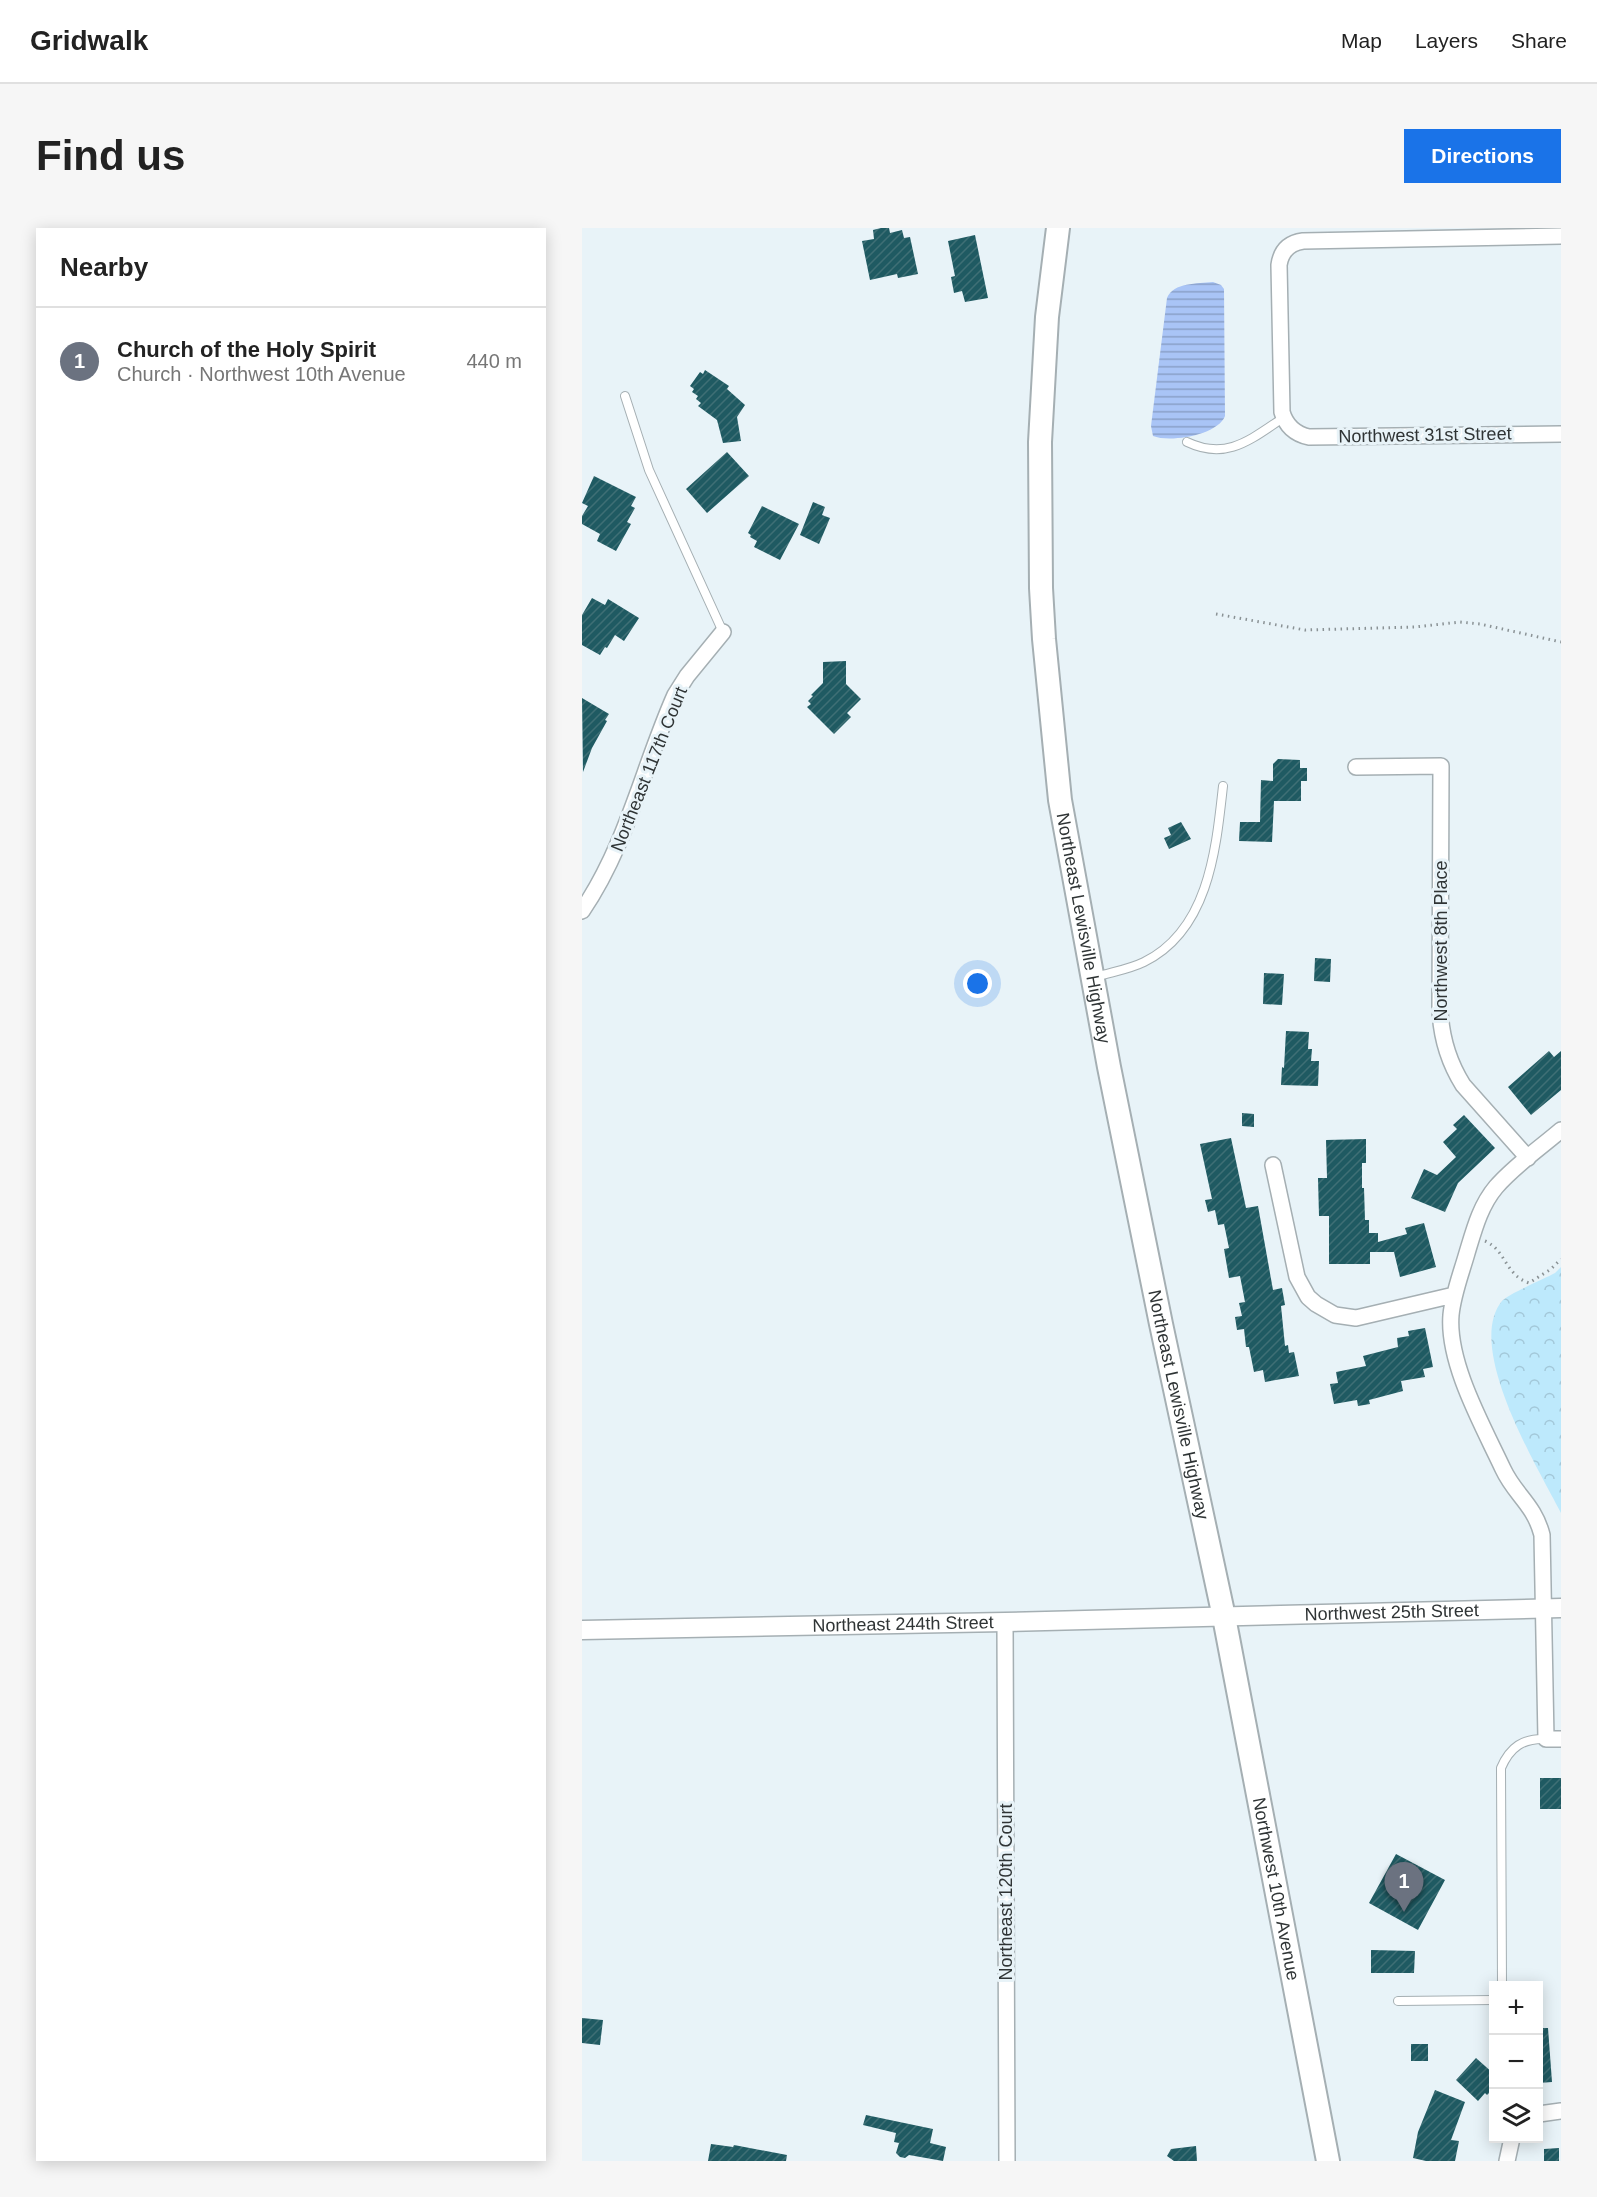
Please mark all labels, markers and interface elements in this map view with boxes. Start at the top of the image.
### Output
text: Gridwalk [30,25,148,56]
text: Map [1341,29,1382,52]
text: Layers [1415,29,1478,52]
text: Share [1511,29,1567,52]
button: Directions [1404,129,1561,183]
text: Find us [36,132,185,179]
text: Nearby [60,252,148,282]
text: Church of the Holy Spirit [117,337,376,362]
text: 1 [74,350,85,372]
text: 440 m [466,350,522,372]
text: Church · Northwest 10th Avenue [117,363,406,385]
street label: Northwest 31st Street [1338,423,1512,447]
street label: Northeast 117th Court [607,684,691,854]
street label: Northeast Lewisville Highway [1053,811,1114,1045]
street label: Northwest 8th Place [1431,860,1451,1022]
your location [963,969,992,998]
street label: Northeast Lewisville Highway [1144,1288,1213,1521]
street label: Northwest 25th Street [1304,1600,1479,1624]
street label: Northeast 244th Street [812,1612,994,1636]
street label: Northwest 10th Avenue [1249,1796,1303,1982]
street label: Northeast 120th Court [996,1803,1016,1981]
pin: 1 [1384,1862,1424,1912]
map controls [1489,1981,1543,2143]
button: + [1489,1981,1543,2035]
button: − [1489,2035,1543,2089]
button: layers [1489,2089,1543,2143]

